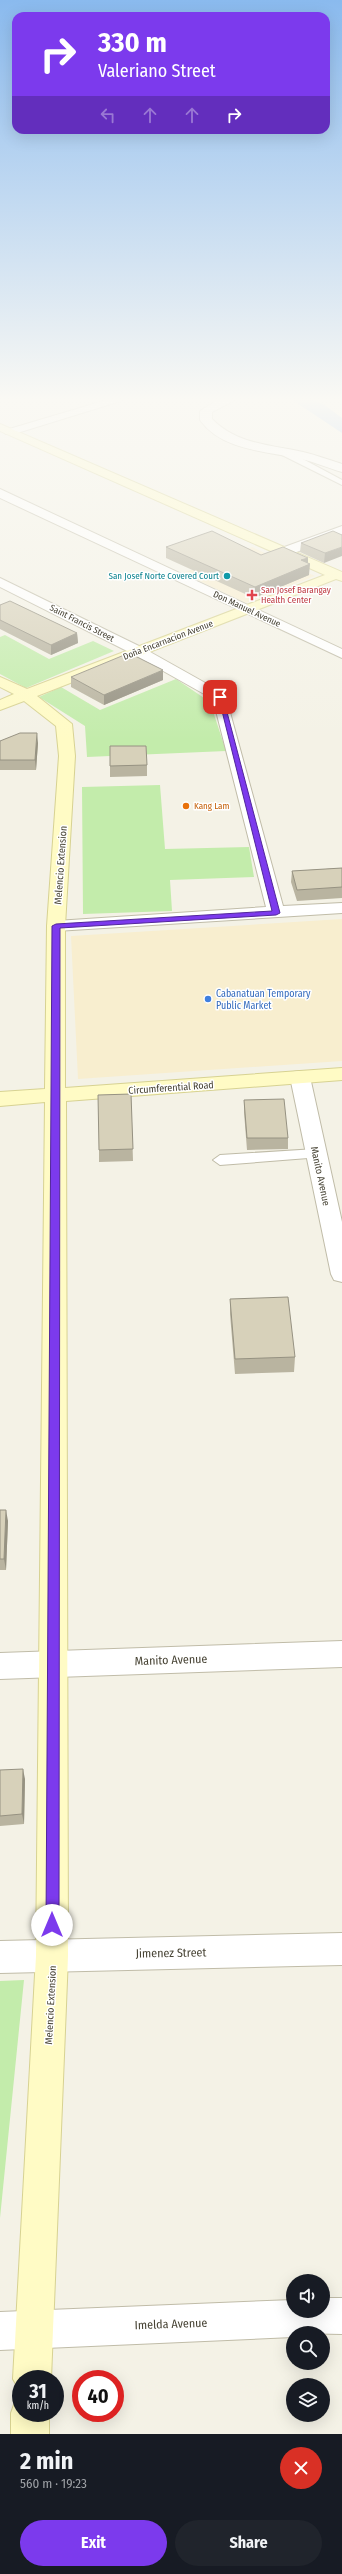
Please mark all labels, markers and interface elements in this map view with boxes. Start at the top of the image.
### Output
text: 330 m [98,26,167,59]
icon: right [32,28,84,80]
text: Valeriano Street [98,60,216,82]
icon: left [97,104,119,126]
icon: ahead [139,104,161,126]
icon: ahead [181,104,203,126]
icon: right [223,104,245,126]
place label: San Josef Norte Covered Court [109,571,219,581]
marker: San Josef Norte Covered Court [222,571,232,581]
place label: San Josef Barangay Health Center [261,585,331,605]
street label: Don Manuel Avenue [212,589,283,629]
marker: San Josef Barangay Health Center [246,589,258,601]
street label: Saint Francis Street [48,602,116,644]
street label: Doña Encarnacion Avenue [122,618,215,662]
pin [203,680,237,714]
icon: arrive [209,686,231,708]
marker: Kang Lam [181,801,191,811]
place label: Kang Lam [194,801,230,811]
street label: Melencio Extension [52,825,70,905]
place label: Cabanatuan Temporary Public Market [216,988,311,1012]
marker: Cabanatuan Temporary Public Market [203,994,213,1004]
street label: Circumferential Road [128,1079,214,1097]
street label: Manito Avenue [308,1145,332,1207]
street label: Manito Avenue [134,1652,208,1668]
position arrow [31,1904,73,1946]
street label: Jimenez Street [136,1945,207,1961]
street label: Melencio Extension [43,1965,59,2045]
map controls [286,2274,330,2422]
button: sound [286,2274,330,2318]
street label: Imelda Avenue [134,2316,208,2332]
button: search [286,2326,330,2370]
speed limit sign: 40 [72,2370,124,2422]
button: layers [286,2378,330,2422]
text: 31 [29,2379,47,2403]
text: km/h [27,2400,49,2412]
text: 2 min [20,2447,73,2475]
button: close [280,2447,322,2489]
text: 560 m · 19:23 [20,2476,87,2491]
button: Exit [20,2520,167,2566]
button: Share [175,2520,322,2566]

